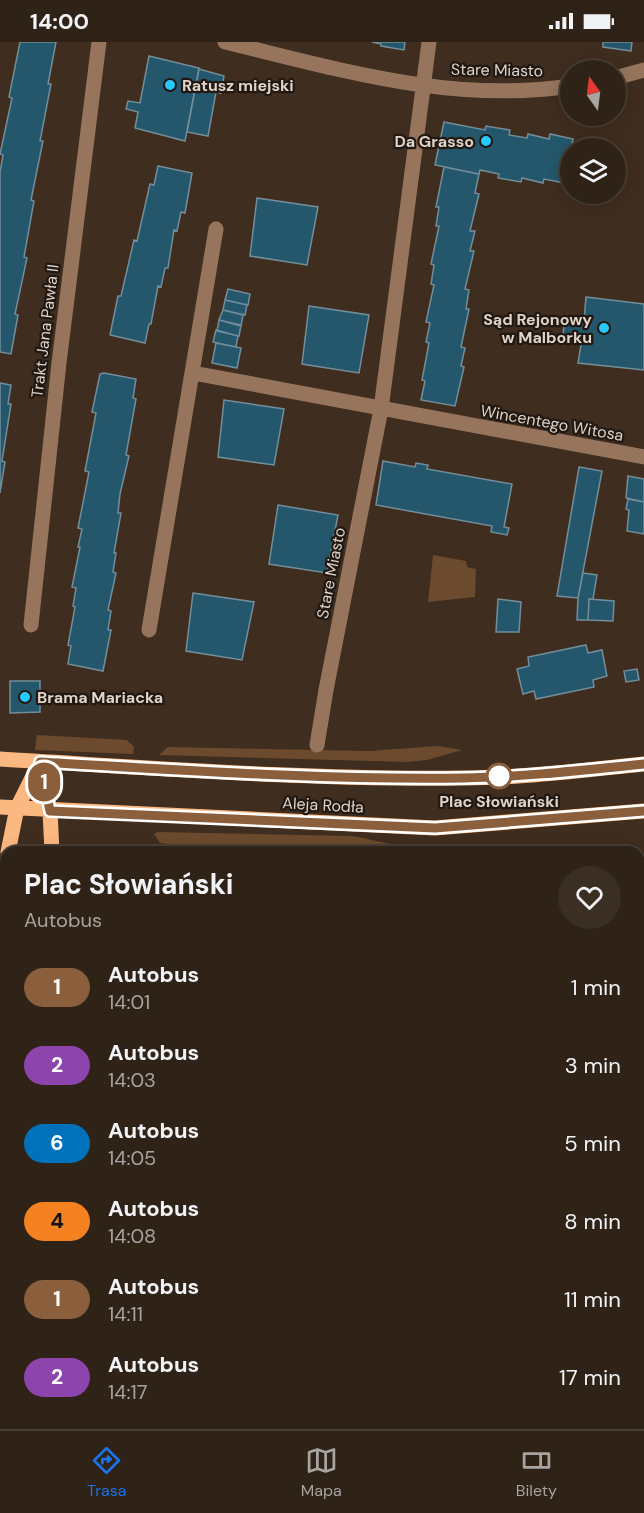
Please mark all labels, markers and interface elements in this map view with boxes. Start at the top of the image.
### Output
text: 14:00 [30,7,89,36]
street label: Stare Miasto [451,59,543,81]
north arrow [560,60,626,126]
map controls [560,60,626,204]
place label: Ratusz miejski [182,75,294,96]
marker: Ratusz miejski [163,78,177,92]
place label: Da Grasso [394,131,474,152]
marker: Da Grasso [479,134,493,148]
button: layers [560,138,626,204]
street label: Trakt Jana Pawła II [26,263,64,399]
place label: Sąd Rejonowy w Malborku [483,309,592,348]
marker: Sąd Rejonowy w Malborku [597,321,611,335]
street label: Wincentego Witosa [479,400,625,446]
street label: Stare Miasto [312,526,350,620]
place label: Brama Mariacka [37,687,163,708]
marker: Brama Mariacka [18,690,32,704]
line badge: 1 [24,762,63,802]
marker: Plac Słowiański [486,763,512,789]
text: 1 [40,768,48,796]
place label: Plac Słowiański [439,791,559,812]
street label: Aleja Rodła [282,792,364,818]
text: Plac Słowiański [24,866,234,903]
button: heart [558,866,621,929]
text: Autobus [24,907,102,933]
text: Autobus [108,960,199,989]
text: 1 [53,973,61,1001]
text: 1 min [571,973,621,1002]
text: 14:01 [108,989,150,1015]
text: Autobus [108,1038,199,1067]
text: 2 [51,1051,63,1079]
text: 3 min [565,1051,621,1080]
text: 14:03 [108,1067,156,1093]
text: Autobus [108,1116,199,1145]
text: 6 [50,1129,64,1157]
text: 5 min [564,1129,621,1158]
text: 14:05 [108,1145,156,1171]
text: Autobus [108,1194,199,1223]
text: 4 [50,1207,64,1235]
text: 8 min [564,1207,621,1236]
text: 14:08 [108,1223,156,1249]
text: Autobus [108,1272,199,1301]
text: 1 [53,1285,61,1313]
text: 11 min [564,1285,621,1314]
text: 14:11 [108,1301,143,1327]
text: Autobus [108,1350,199,1379]
text: 2 [51,1363,63,1391]
text: 17 min [559,1363,621,1392]
text: 14:17 [108,1379,147,1405]
tab: Trasa [87,1444,127,1501]
tab: Mapa [301,1444,342,1501]
tab: Bilety [516,1444,557,1501]

